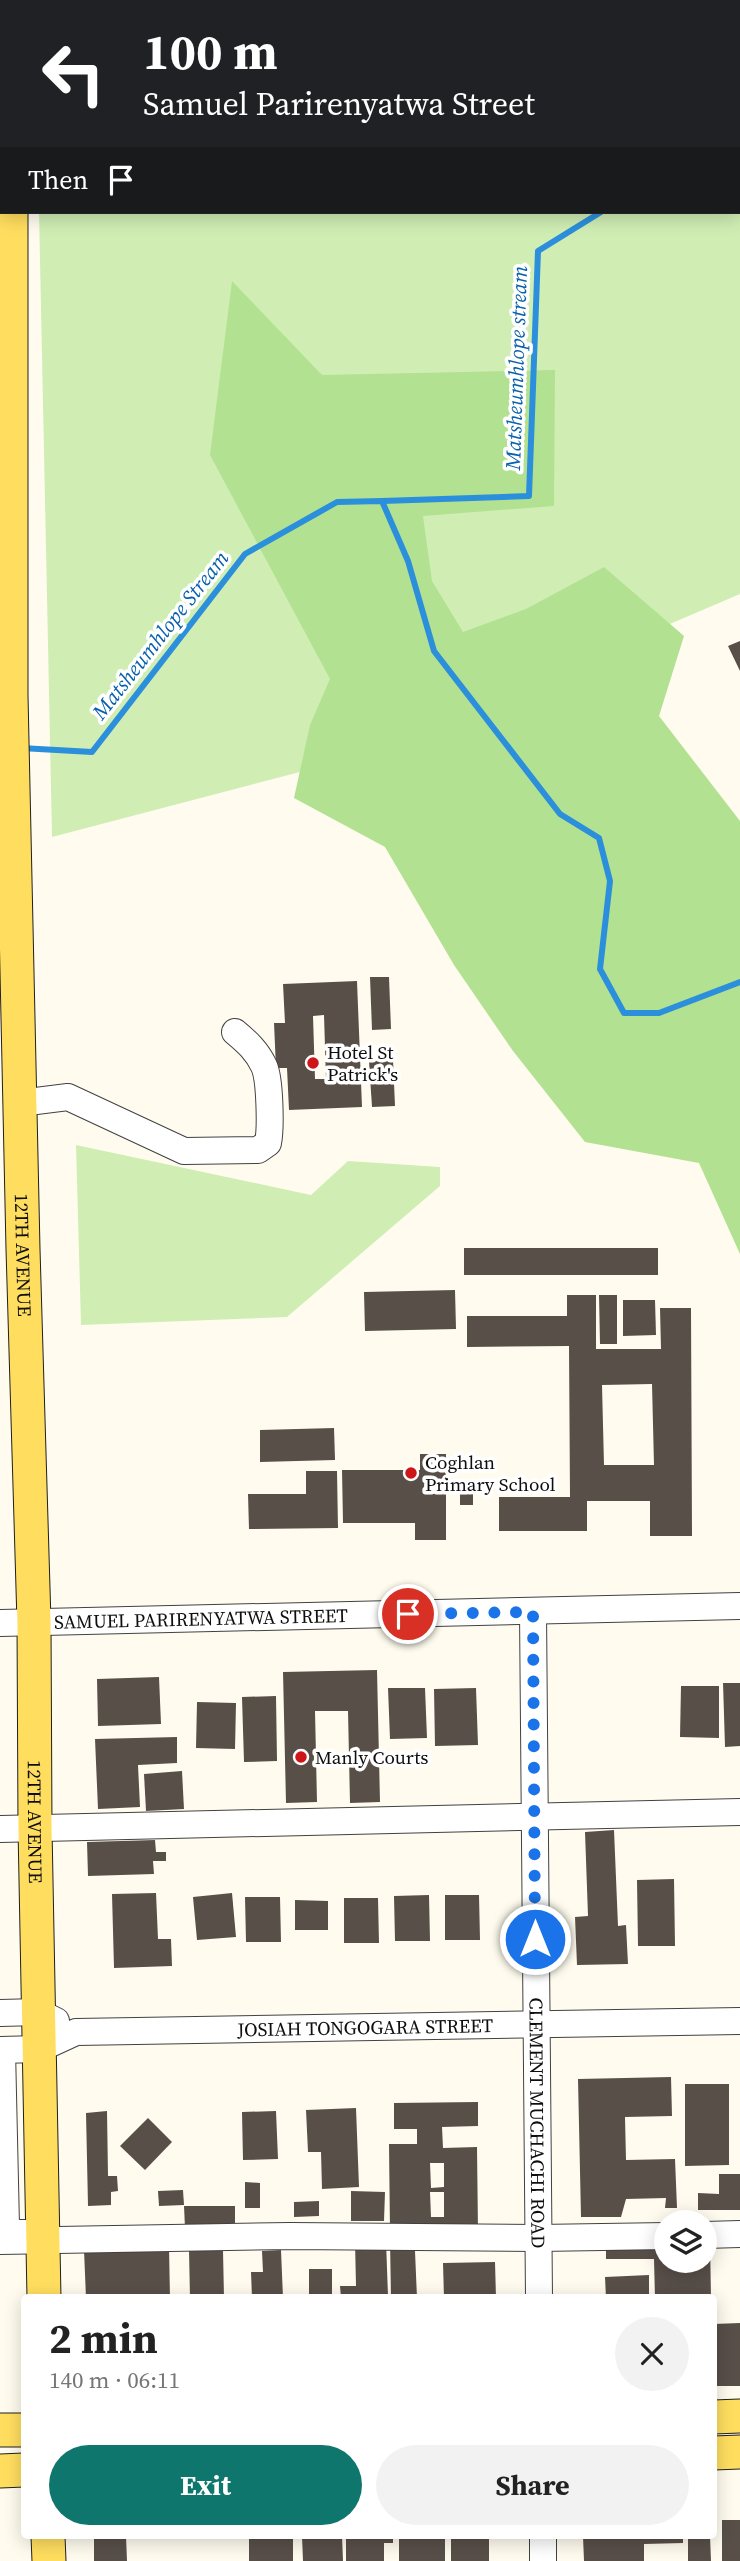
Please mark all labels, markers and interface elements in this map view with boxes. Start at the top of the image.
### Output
text: 100 m [143,18,278,85]
icon: left [28,28,119,119]
text: Samuel Parirenyatwa Street [143,82,535,126]
icon: arrive [102,161,140,199]
text: Then [28,162,88,198]
water label: Matsheumhlope stream [498,265,534,472]
water label: Matsheumhlope Stream [84,545,235,726]
place label: Hotel St Patrick's [327,1039,398,1087]
marker: Hotel St Patrick's [305,1055,321,1071]
street label: 12TH AVENUE [9,1193,38,1317]
place label: Coghlan Primary School [425,1449,556,1497]
marker: Coghlan Primary School [403,1465,419,1481]
pin [378,1584,438,1644]
icon: arrive [389,1595,427,1633]
street label: SAMUEL PARIRENYATWA STREET [54,1602,349,1635]
place label: Manly Courts [315,1744,429,1770]
marker: Manly Courts [293,1749,309,1765]
street label: 12TH AVENUE [22,1760,49,1884]
position arrow [498,1902,572,1976]
street label: CLEMENT MUCHACHI ROAD [523,1997,552,2249]
street label: JOSIAH TONGOGARA STREET [236,2012,494,2042]
map controls [654,2210,717,2273]
button: layers [654,2210,717,2273]
text: 2 min [49,2309,158,2367]
button: close [615,2317,689,2391]
text: 140 m · 06:11 [49,2364,180,2396]
button: Exit [49,2445,362,2525]
button: Share [376,2445,689,2525]

